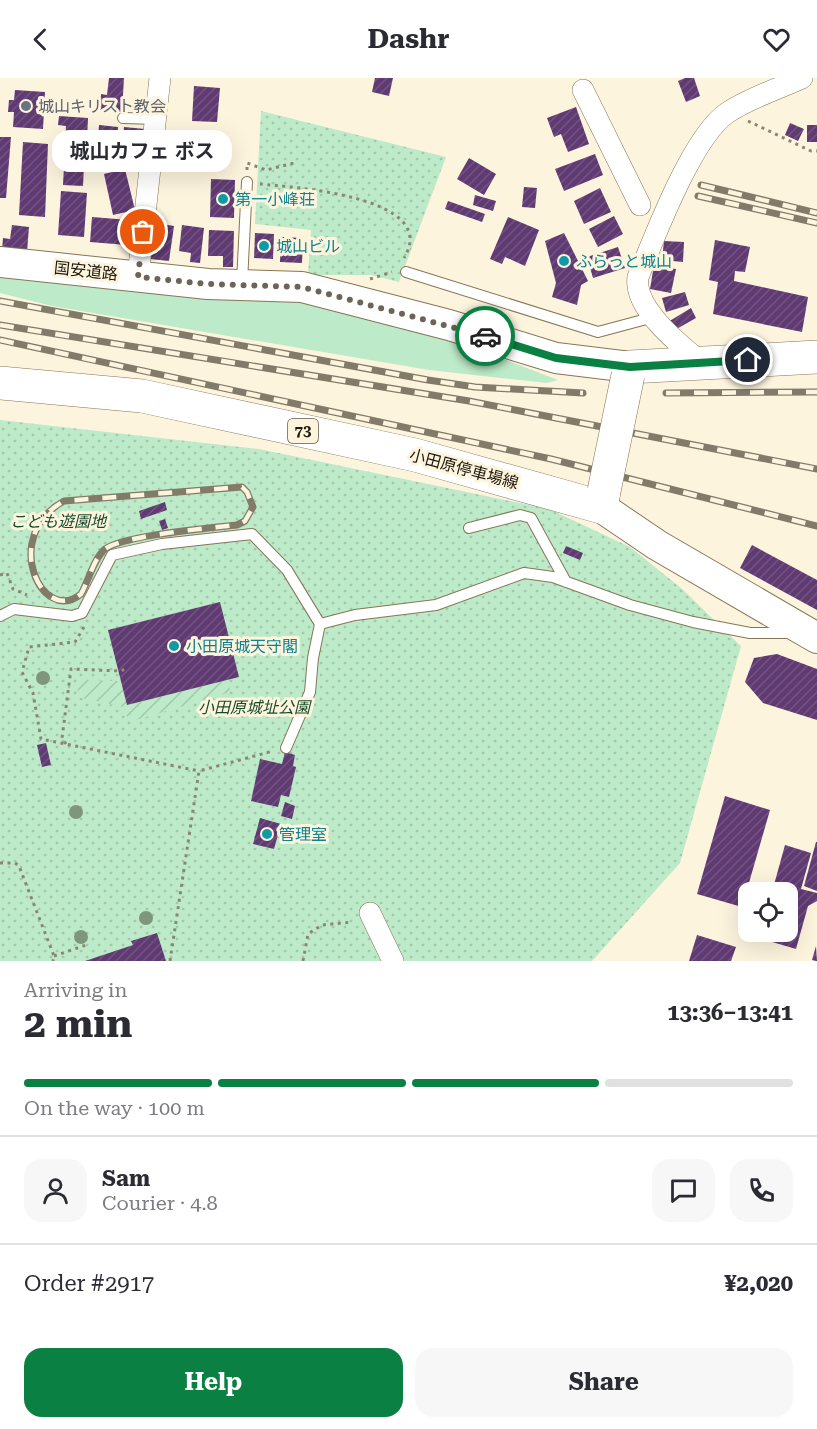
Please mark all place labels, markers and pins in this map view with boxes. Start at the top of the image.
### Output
place label: 城山キリスト教会 [38,97,166,116]
marker: 城山キリスト教会 [19,99,33,113]
callout: 城山カフェ ボス [53,130,233,172]
place label: 第一小峰荘 [235,190,315,209]
marker: 第一小峰荘 [216,192,230,206]
pin [117,206,168,257]
place label: 城山ビル [276,237,340,256]
marker: 城山ビル [257,239,271,253]
place label: ふらっと城山 [576,252,672,271]
marker: ふらっと城山 [557,254,571,268]
pin [722,334,773,385]
place label: 小田原城天守閣 [186,637,298,656]
marker: 小田原城天守閣 [167,639,181,653]
place label: 管理室 [279,825,327,844]
marker: 管理室 [260,827,274,841]

